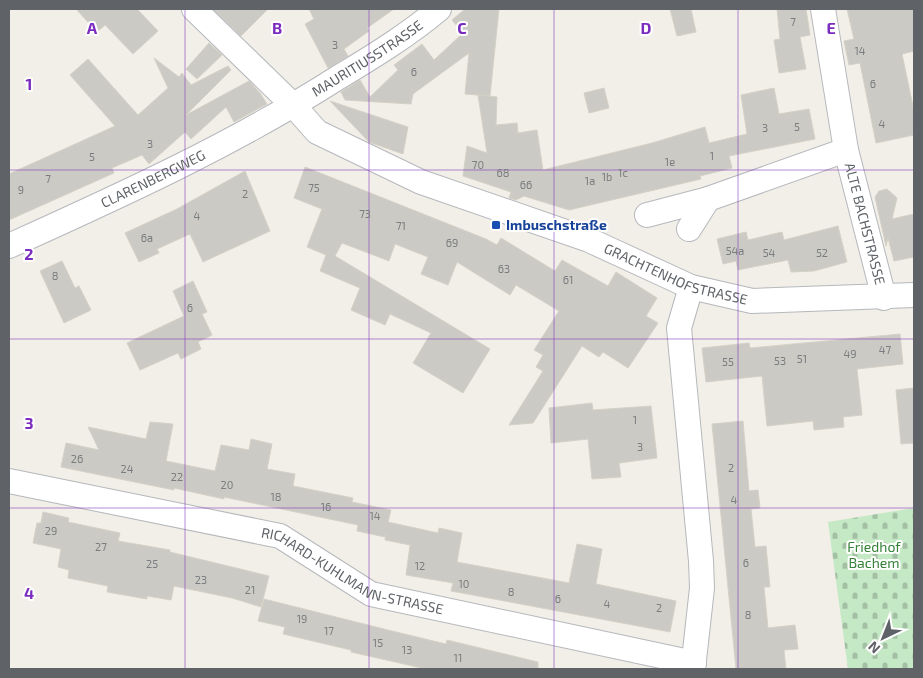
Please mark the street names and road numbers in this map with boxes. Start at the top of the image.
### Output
street label: MAURITIUSSTRASSE [309,16,426,100]
street label: CLARENBERGWEG [98,146,208,211]
street label: ALTE BACHSTRASSE [842,161,889,287]
street label: GRACHTENHOFSTRASSE [602,239,749,308]
street label: RICHARD-KUHLMANN-STRASSE [260,523,445,617]

